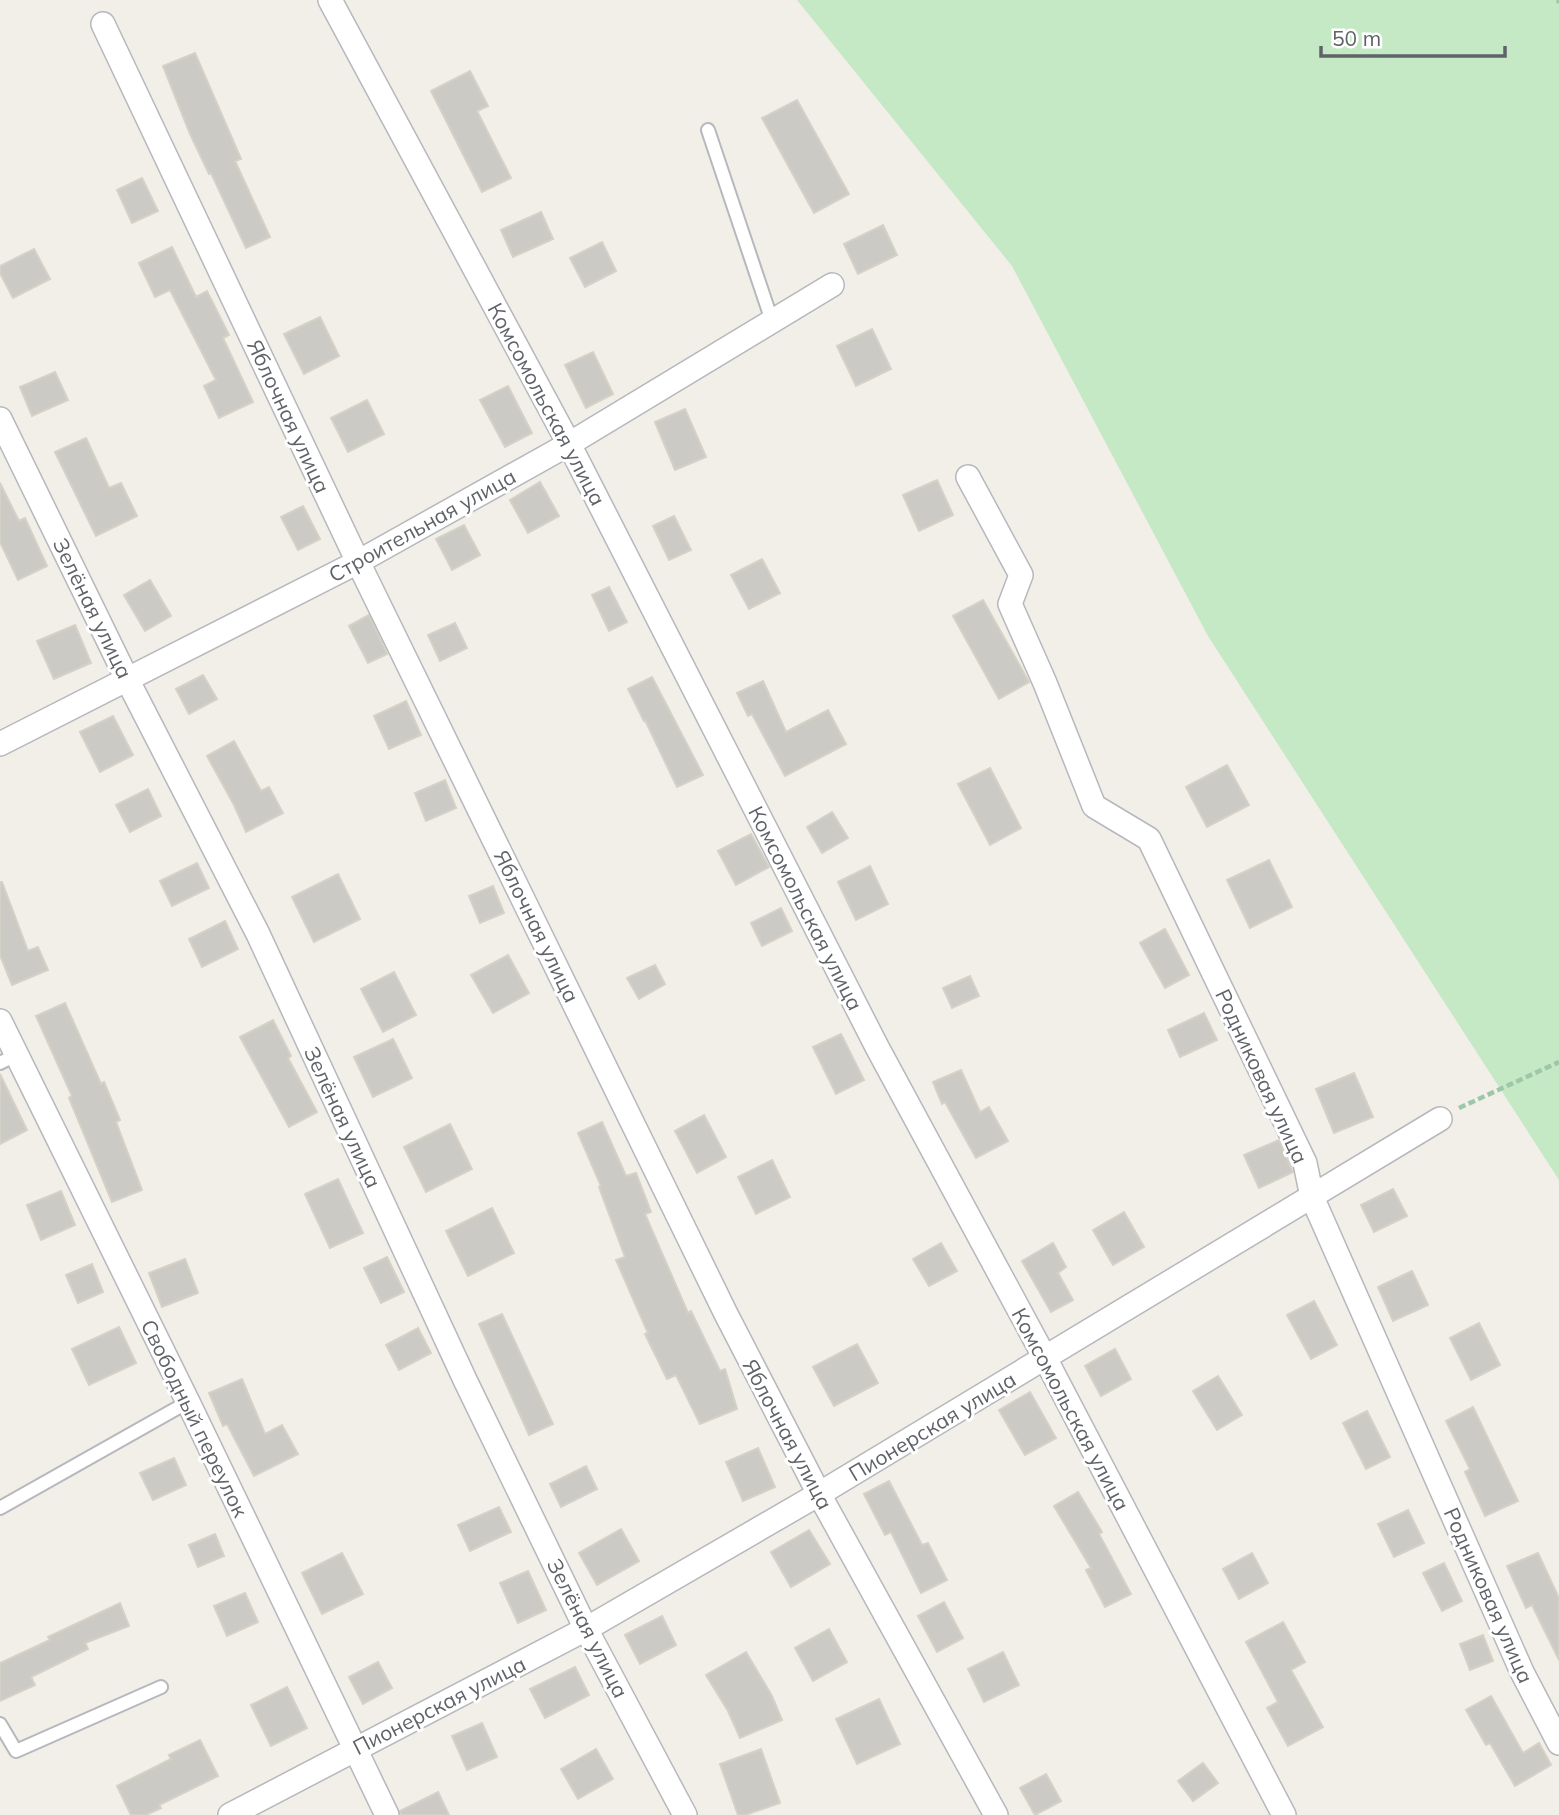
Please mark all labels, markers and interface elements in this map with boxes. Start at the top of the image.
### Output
scale bar [1321,14,1505,58]
text: 50 m [1332,25,1381,51]
street label: Комсомольская улица [483,298,611,510]
street label: Яблочная улица [242,335,336,497]
street label: Строительная улица [324,463,520,587]
street label: Зелёная улица [48,534,138,682]
street label: Комсомольская улица [743,802,869,1014]
street label: Яблочная улица [489,846,585,1006]
street label: Родниковая улица [1210,985,1314,1167]
street label: Зелёная улица [299,1042,387,1192]
street label: Комсомольская улица [1007,1303,1135,1515]
street label: Свободный переулок [136,1315,254,1522]
street label: Яблочная улица [737,1354,839,1514]
street label: Пионерская улица [844,1366,1020,1486]
street label: Родниковая улица [1439,1503,1539,1687]
street label: Зелёная улица [542,1554,634,1702]
street label: Пионерская улица [348,1650,530,1760]

